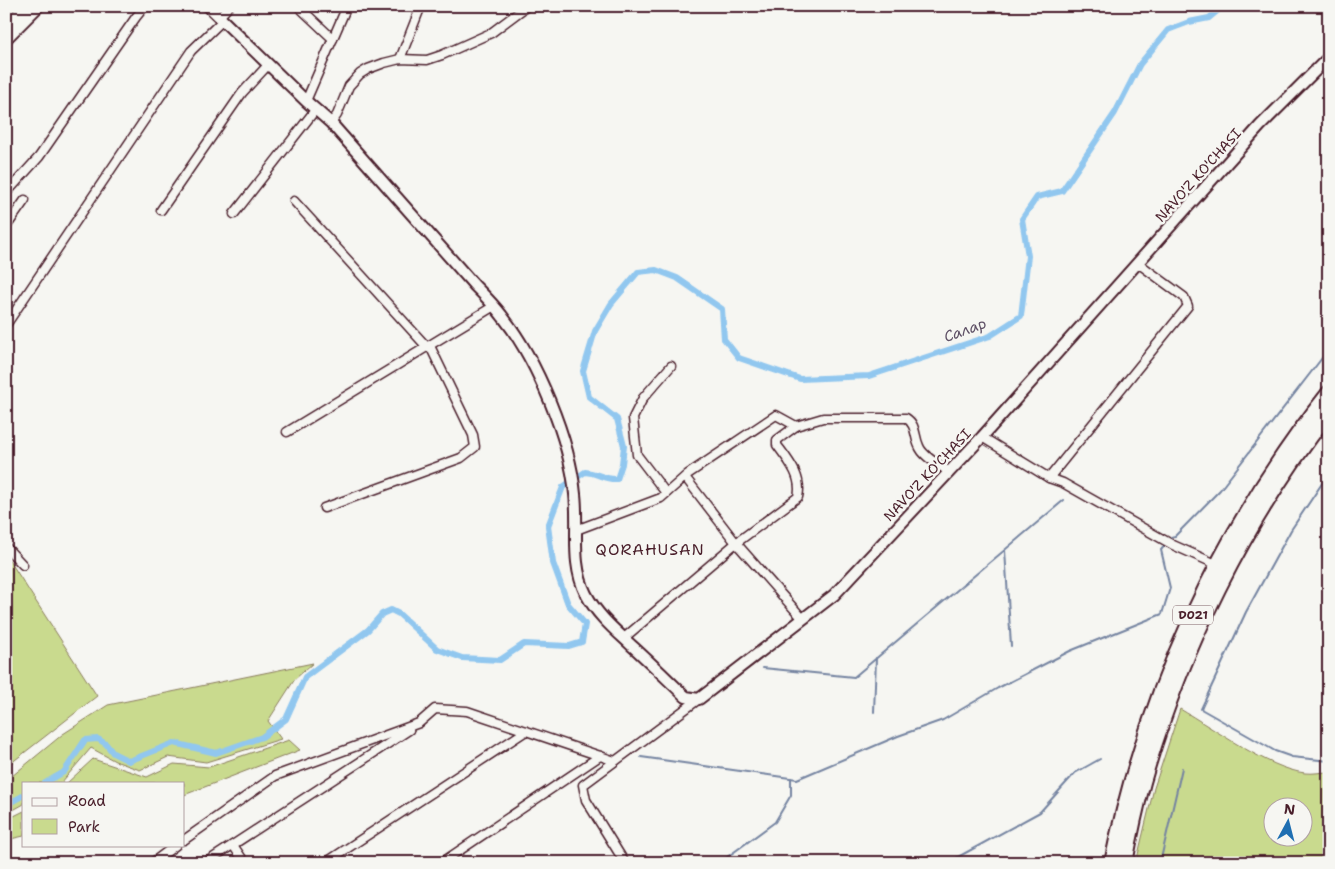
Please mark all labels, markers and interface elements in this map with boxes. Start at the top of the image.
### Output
street label: NAVO'Z KO'CHASI [1151,124,1245,226]
water label: Салар [941,313,989,347]
street label: NAVO'Z KO'CHASI [879,425,975,525]
district label: QORAHUSAN [595,539,705,560]
road number: D021 [1173,606,1213,624]
legend [22,782,185,846]
text: Road [68,791,106,811]
north arrow [1262,796,1312,846]
text: N [1283,799,1296,819]
text: Park [68,817,100,837]

